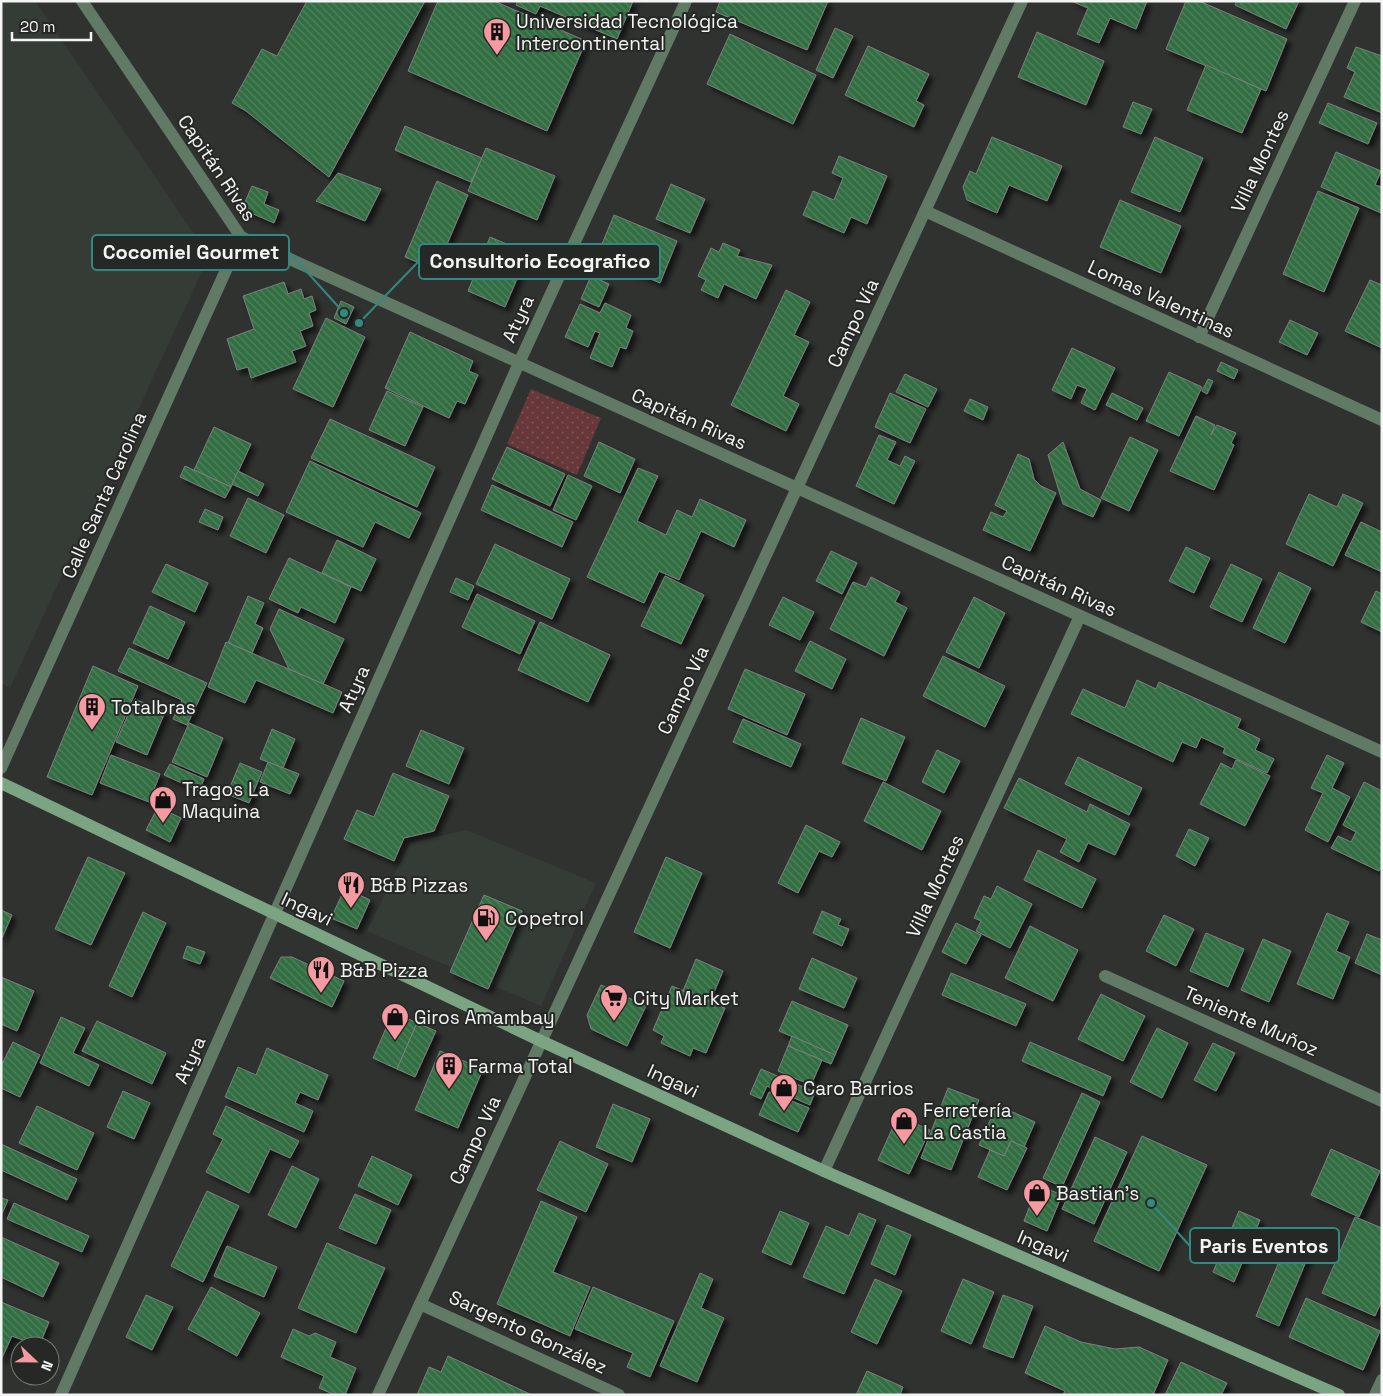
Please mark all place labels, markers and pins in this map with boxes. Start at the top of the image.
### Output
place label: Universidad Tecnológica Intercontinental [516,9,738,56]
building icon: Universidad Tecnológica Intercontinental [482,17,512,56]
callout: Cocomiel Gourmet [92,235,289,270]
callout: Consultorio Ecografico [419,244,660,279]
building icon: Totalbras [77,692,107,731]
place label: Totalbras [111,695,196,720]
place label: Tragos La Maquina [182,777,269,824]
shop icon: Tragos La Maquina [148,785,178,824]
restaurant icon: B&B Pizzas [336,870,366,909]
place label: B&B Pizzas [370,873,468,898]
fuel station icon: Copetrol [471,903,501,942]
place label: Copetrol [505,906,584,931]
restaurant icon: B&B Pizza [306,955,336,994]
place label: B&B Pizza [340,958,428,983]
supermarket icon: City Market [599,983,629,1022]
place label: City Market [633,986,739,1011]
shop icon: Giros Amambay [380,1002,410,1041]
place label: Giros Amambay [414,1005,555,1030]
building icon: Farma Total [434,1051,464,1090]
place label: Farma Total [468,1054,573,1079]
shop icon: Caro Barrios [769,1073,799,1112]
place label: Caro Barrios [803,1076,914,1101]
place label: Ferretería La Castia [923,1098,1012,1145]
shop icon: Ferretería La Castia [889,1106,919,1145]
shop icon: Bastian's [1022,1178,1052,1217]
place label: Bastian's [1056,1181,1139,1206]
callout: Paris Eventos [1190,1228,1339,1263]

